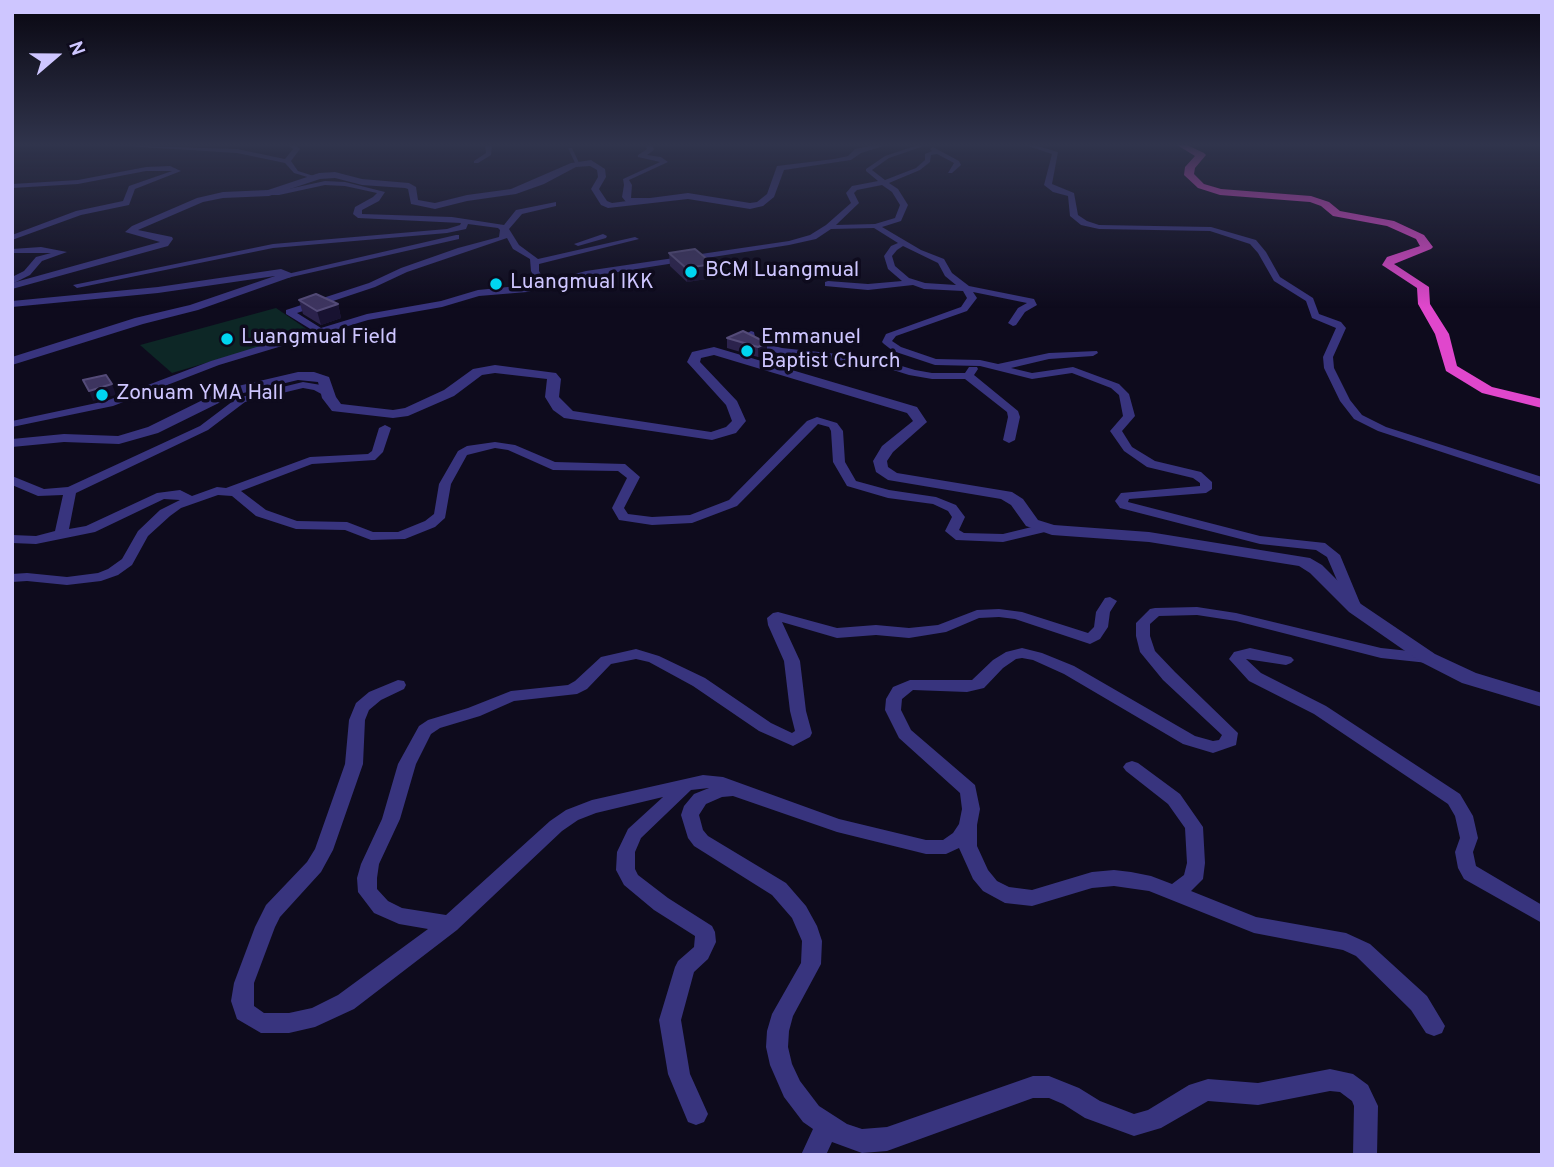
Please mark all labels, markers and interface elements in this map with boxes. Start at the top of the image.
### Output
north arrow [21,21,91,91]
text: N [62,38,89,59]
place label: BCM Luangmual [705,259,859,285]
marker: BCM Luangmual [683,264,699,280]
place label: Luangmual IKK [510,271,654,297]
marker: Luangmual IKK [488,276,504,292]
place label: Luangmual Field [241,326,397,352]
place label: Emmanuel Baptist Church [761,326,901,376]
marker: Luangmual Field [219,331,235,347]
marker: Emmanuel Baptist Church [739,343,755,359]
place label: Zonuam YMA Hall [116,382,283,408]
marker: Zonuam YMA Hall [94,387,110,403]

